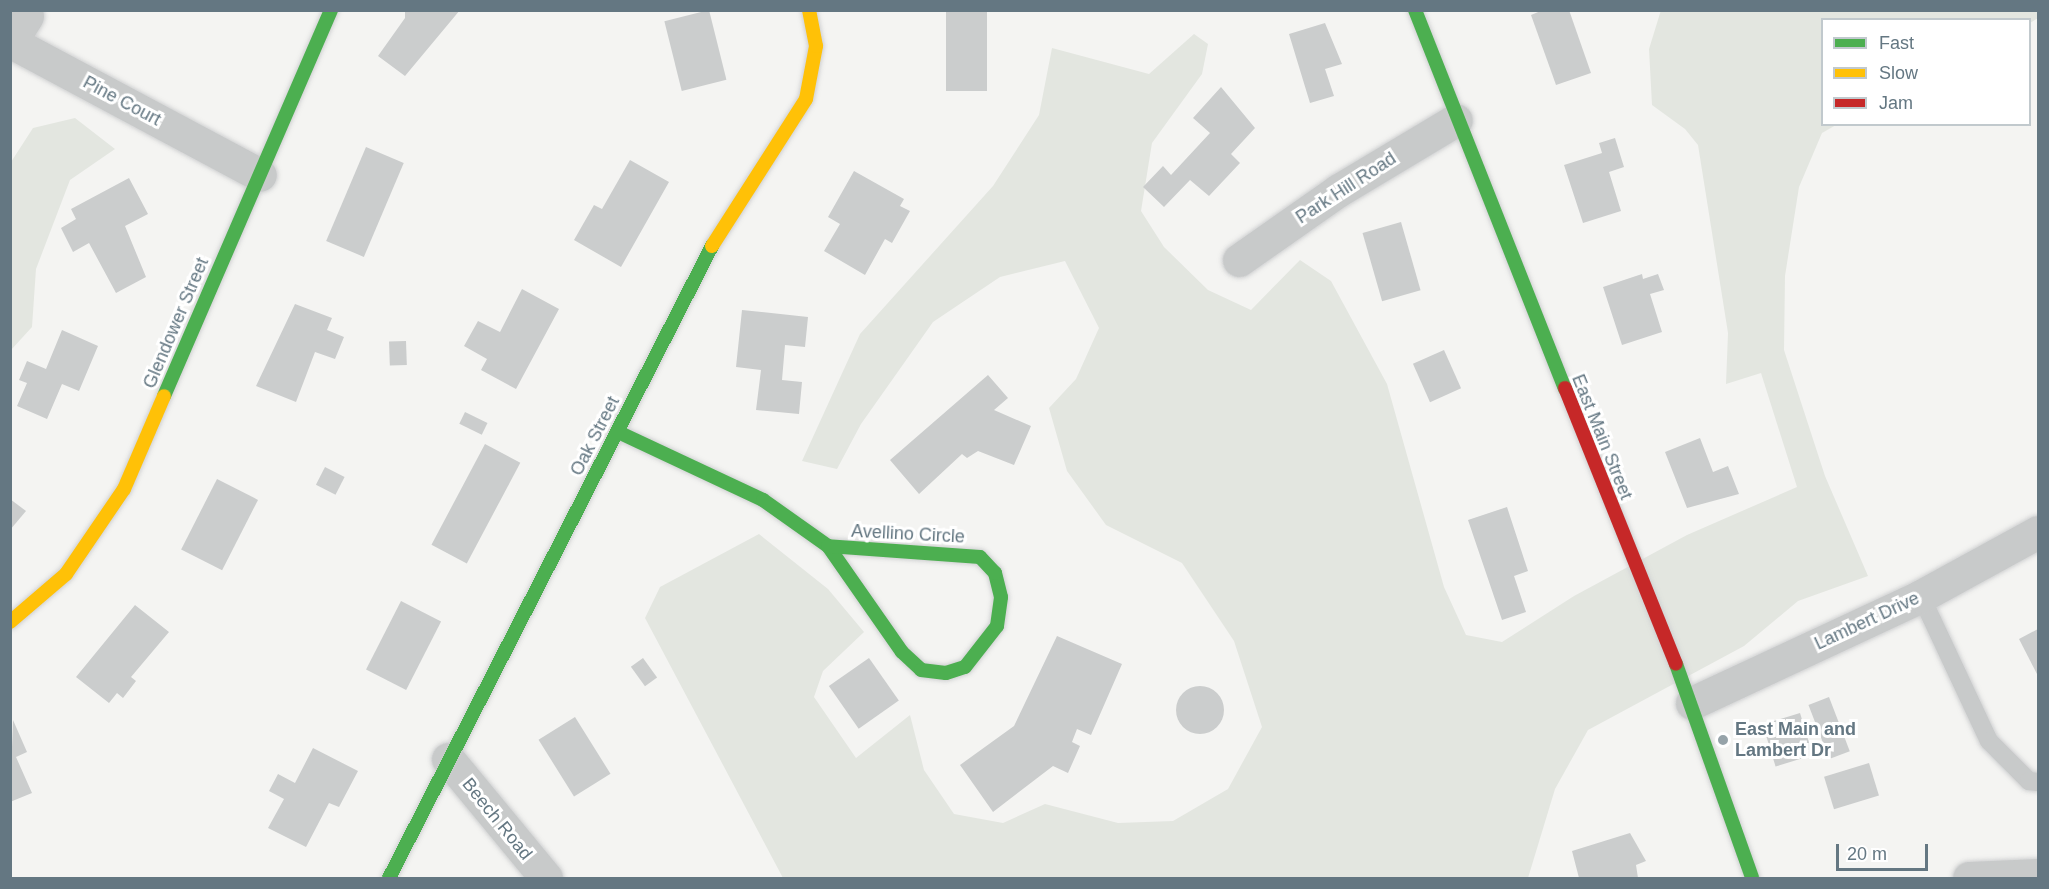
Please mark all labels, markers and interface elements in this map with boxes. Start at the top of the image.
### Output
legend [1821,18,2031,126]
text: Fast [1879,33,1914,53]
text: Slow [1879,63,1918,83]
street label: Pine Court [79,72,165,130]
text: Jam [1879,93,1913,113]
street label: Park Hill Road [1292,148,1400,228]
street label: Glendower Street [139,254,213,392]
street label: East Main Street [1567,371,1637,503]
street label: Oak Street [566,393,624,479]
street label: Avellino Circle [851,520,965,548]
street label: Lambert Drive [1811,587,1923,655]
place label: East Main and Lambert Dr [1735,719,1856,762]
marker: East Main and Lambert Dr [1716,733,1730,747]
street label: Beech Road [457,774,537,864]
scale bar [1839,832,1930,870]
text: 20 m [1847,844,1887,864]

